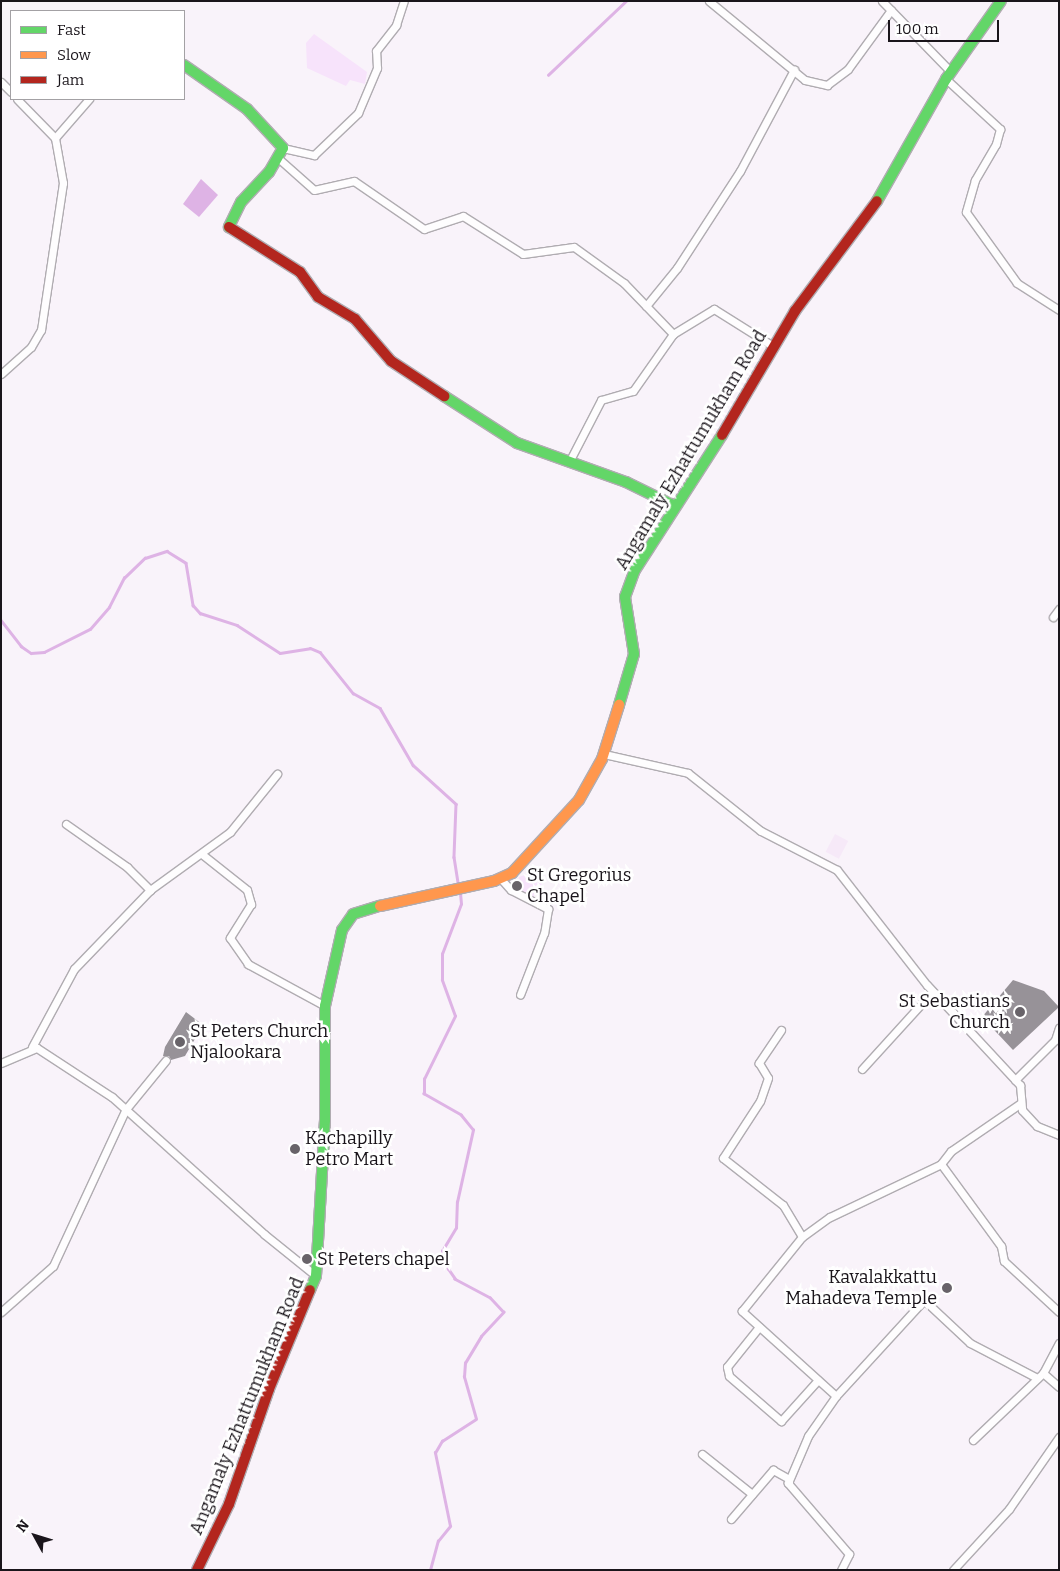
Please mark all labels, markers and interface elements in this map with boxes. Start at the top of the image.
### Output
legend [10,10,185,100]
scale bar [890,10,1001,42]
text: 100 m [896,20,939,38]
text: Fast [57,21,86,39]
text: Slow [57,46,91,64]
text: Jam [57,71,84,89]
street label: Angamaly Ezhattumukham Road [611,326,771,574]
place label: St Gregorius Chapel [527,865,631,908]
marker: St Gregorius Chapel [511,880,523,892]
place label: St Sebastians Church [899,991,1010,1034]
marker: St Sebastians Church [1014,1006,1026,1018]
place label: St Peters Church Njalookara [190,1021,328,1064]
marker: St Peters Church Njalookara [174,1036,186,1048]
place label: Kachapilly Petro Mart [305,1128,393,1170]
marker: Kachapilly Petro Mart [289,1143,301,1155]
place label: St Peters chapel [317,1248,450,1270]
marker: St Peters chapel [301,1253,313,1265]
place label: Kavalakkattu Mahadeva Temple [785,1267,937,1310]
street label: Angamaly Ezhattumukham Road [185,1274,309,1538]
marker: Kavalakkattu Mahadeva Temple [941,1282,953,1294]
north arrow [10,1511,60,1561]
text: N [13,1517,33,1536]

